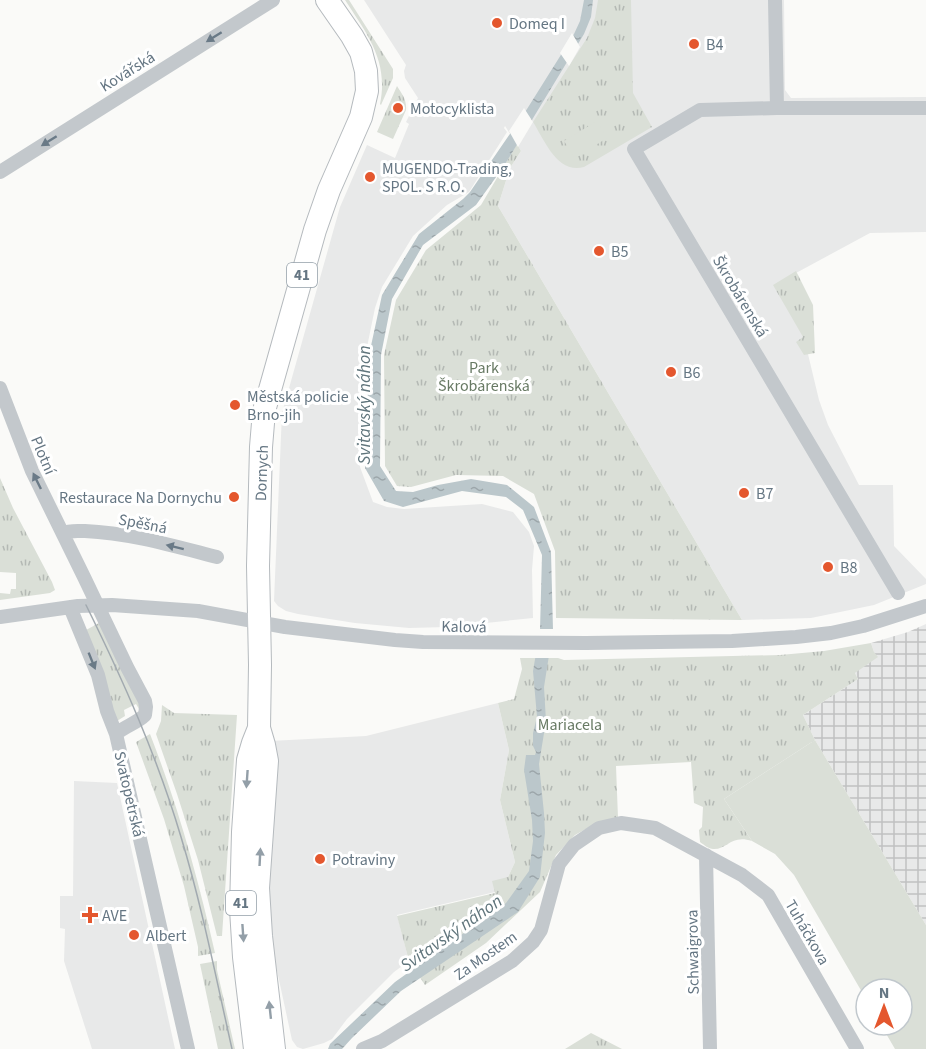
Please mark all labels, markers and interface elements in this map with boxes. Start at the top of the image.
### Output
place label: Domeq I [509,13,565,35]
marker: Domeq I [490,16,504,30]
one-way arrow [205,31,222,42]
place label: B4 [706,34,723,56]
marker: B4 [687,37,701,51]
street label: Kovářská [96,46,159,97]
place label: Motocyklista [410,98,494,120]
marker: Motocyklista [391,101,405,115]
one-way arrow [40,135,57,146]
place label: MUGENDO-Trading, SPOL. S R.O. [382,158,512,198]
marker: MUGENDO-Trading, SPOL. S R.O. [363,170,377,184]
place label: B5 [611,241,628,263]
marker: B5 [592,244,606,258]
street label: Škrobárenská [707,251,773,342]
road number: 41 [287,263,317,287]
water label: Svitavský náhon [352,345,377,465]
park label: Park Škrobárenská [438,357,530,397]
place label: B6 [683,362,700,384]
marker: B6 [664,365,678,379]
place label: Městská policie Brno-jih [247,386,349,426]
marker: Městská policie Brno-jih [228,398,242,412]
street label: Plotní [25,433,61,479]
street label: Dornych [250,445,274,502]
one-way arrow [32,472,42,489]
place label: B7 [756,483,773,505]
marker: B7 [737,486,751,500]
place label: Restaurace Na Dornychu [59,487,222,509]
marker: Restaurace Na Dornychu [227,490,241,504]
street label: Spěšná [117,509,169,539]
one-way arrow [166,541,185,551]
place label: B8 [840,557,857,579]
marker: B8 [821,560,835,574]
street label: Kalová [441,616,487,638]
one-way arrow [87,653,97,671]
park label: Mariacela [538,714,602,736]
street label: Svatopetrská [108,749,150,839]
one-way arrow [242,770,252,789]
one-way arrow [255,848,265,867]
place label: Potraviny [332,849,396,871]
marker: Potraviny [313,852,327,866]
water label: Svitavský náhon [395,889,507,978]
road number: 41 [226,891,256,915]
street label: Tuháčkova [780,896,835,969]
place label: AVE [102,905,127,927]
marker: AVE [83,908,97,922]
street label: Schwaigrova [681,909,705,995]
one-way arrow [238,923,247,942]
place label: Albert [146,925,187,947]
street label: Za Mostem [449,926,522,986]
marker: Albert [127,928,141,942]
north arrow [854,977,914,1037]
text: N [879,982,889,1004]
one-way arrow [265,1001,275,1020]

